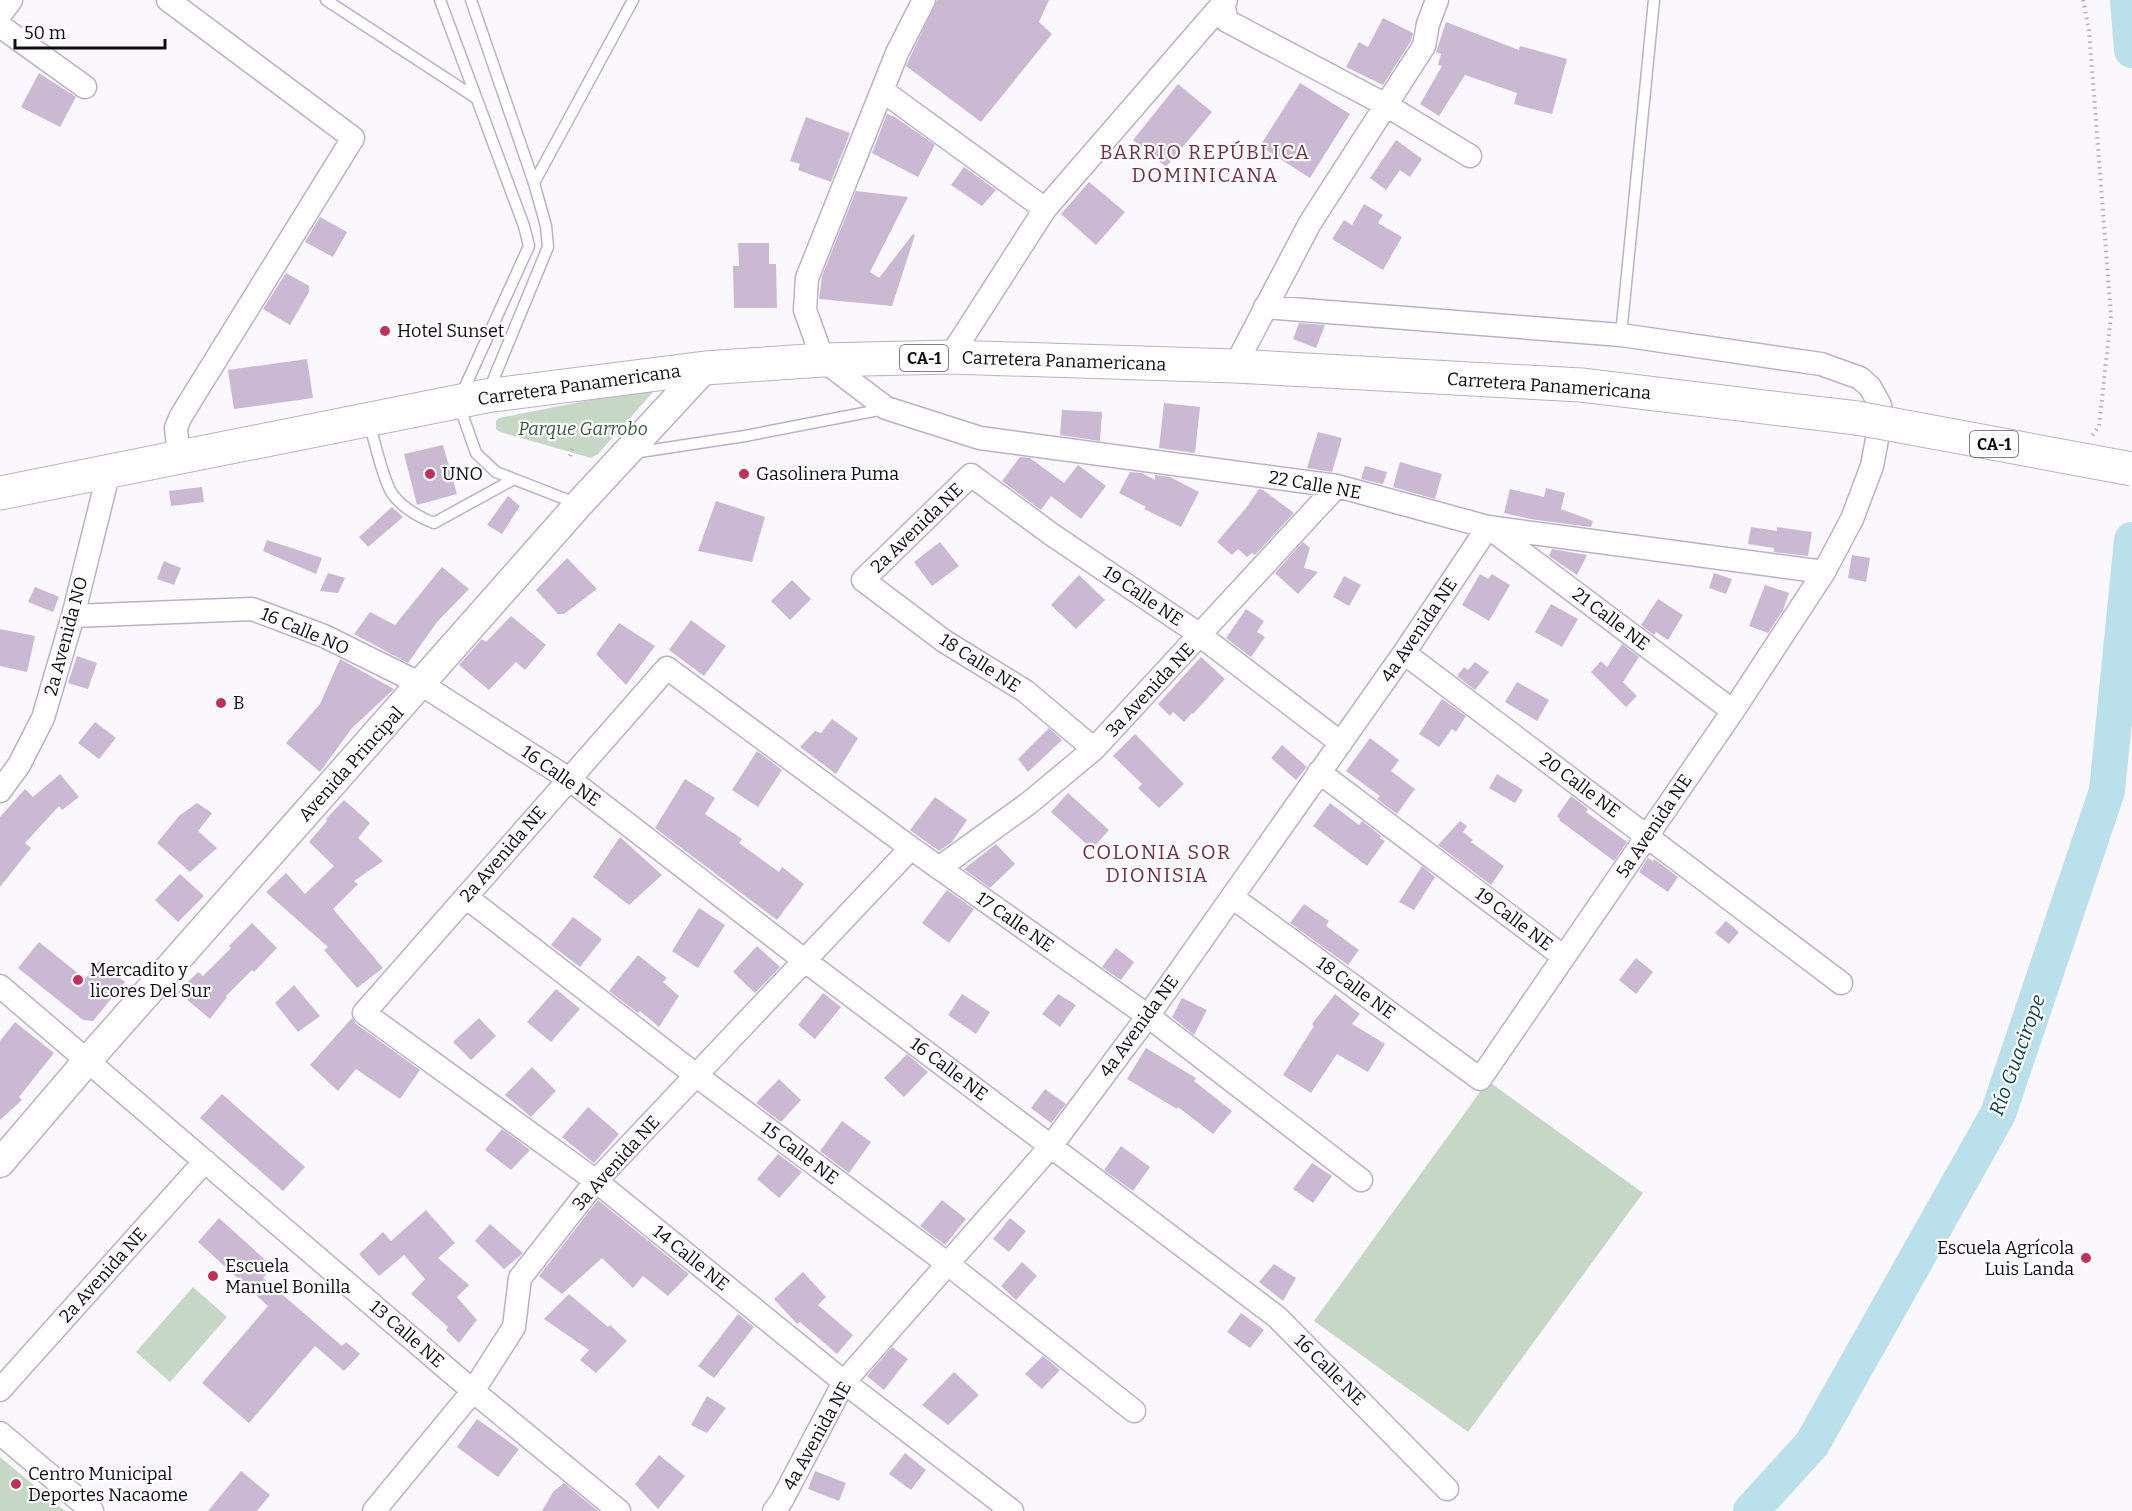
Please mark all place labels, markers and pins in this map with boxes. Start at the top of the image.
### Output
place label: Hotel Sunset [397,320,505,342]
marker: Hotel Sunset [378,324,392,338]
place label: UNO [442,463,483,485]
place label: Gasolinera Puma [756,463,899,485]
marker: UNO [423,467,437,481]
marker: Gasolinera Puma [737,467,751,481]
place label: B [233,692,245,714]
marker: B [214,696,228,710]
place label: Mercadito y licores Del Sur [90,959,210,1002]
marker: Mercadito y licores Del Sur [71,973,85,987]
place label: Escuela Agrícola Luis Landa [1937,1237,2074,1280]
marker: Escuela Agrícola Luis Landa [2079,1251,2093,1265]
place label: Escuela Manuel Bonilla [225,1255,350,1298]
marker: Escuela Manuel Bonilla [206,1269,220,1283]
place label: Centro Municipal Deportes Nacaome [28,1463,188,1506]
marker: Centro Municipal Deportes Nacaome [9,1477,23,1491]

